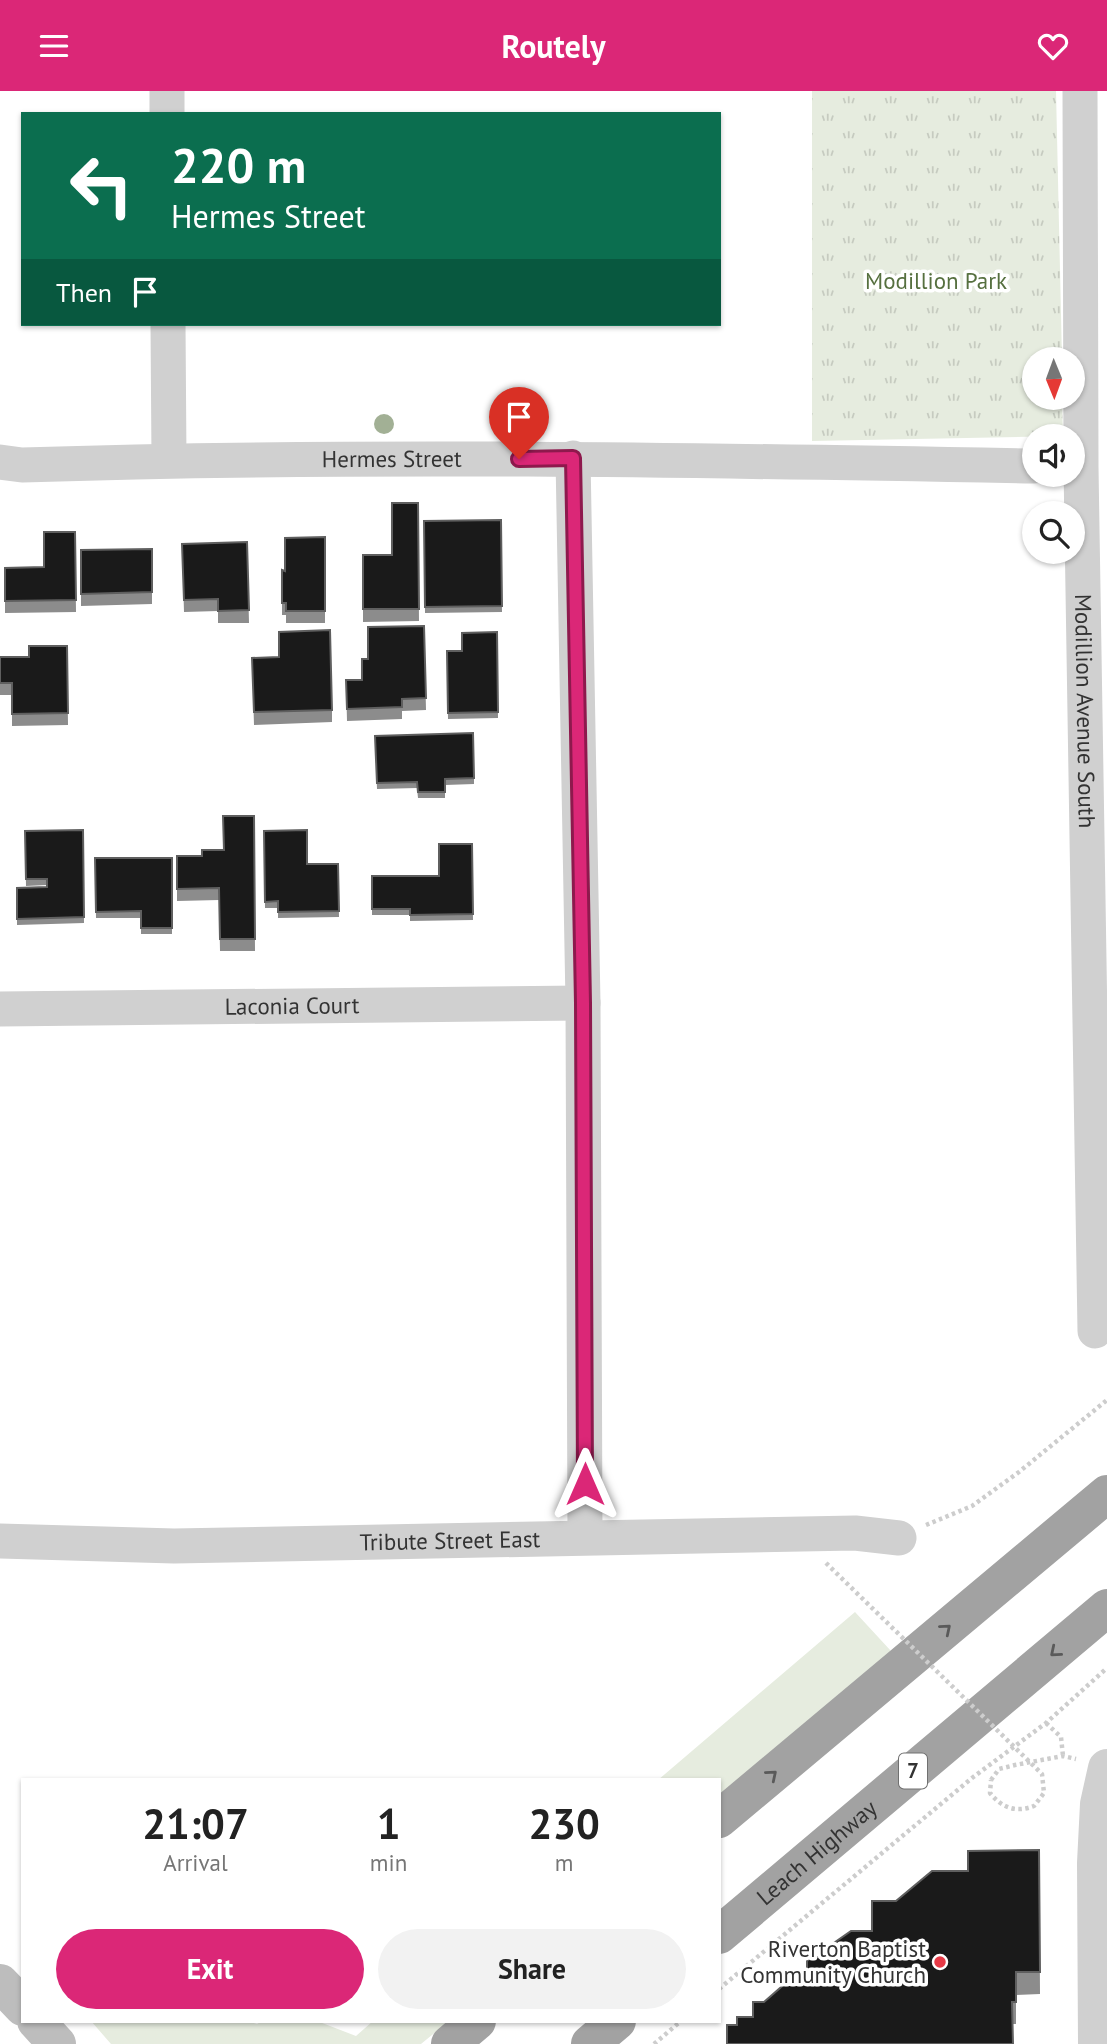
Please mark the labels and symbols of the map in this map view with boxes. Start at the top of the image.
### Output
park label: Modillion Park [865,266,1007,295]
north arrow [1022,347,1085,409]
pin [489,387,549,459]
street label: Hermes Street [322,444,462,473]
street label: Modillion Avenue South [1069,594,1102,828]
street label: Laconia Court [224,990,360,1021]
position arrow [548,1447,622,1521]
street label: Tribute Street East [359,1524,541,1556]
one-way arrow [937,1625,950,1637]
one-way arrow [1050,1644,1063,1656]
road number: 7 [899,1753,927,1789]
one-way arrow [763,1771,776,1783]
street label: Leach Highway [750,1793,883,1911]
place label: Riverton Baptist Community Church [740,1934,926,1989]
marker: Riverton Baptist Community Church [932,1954,948,1970]

